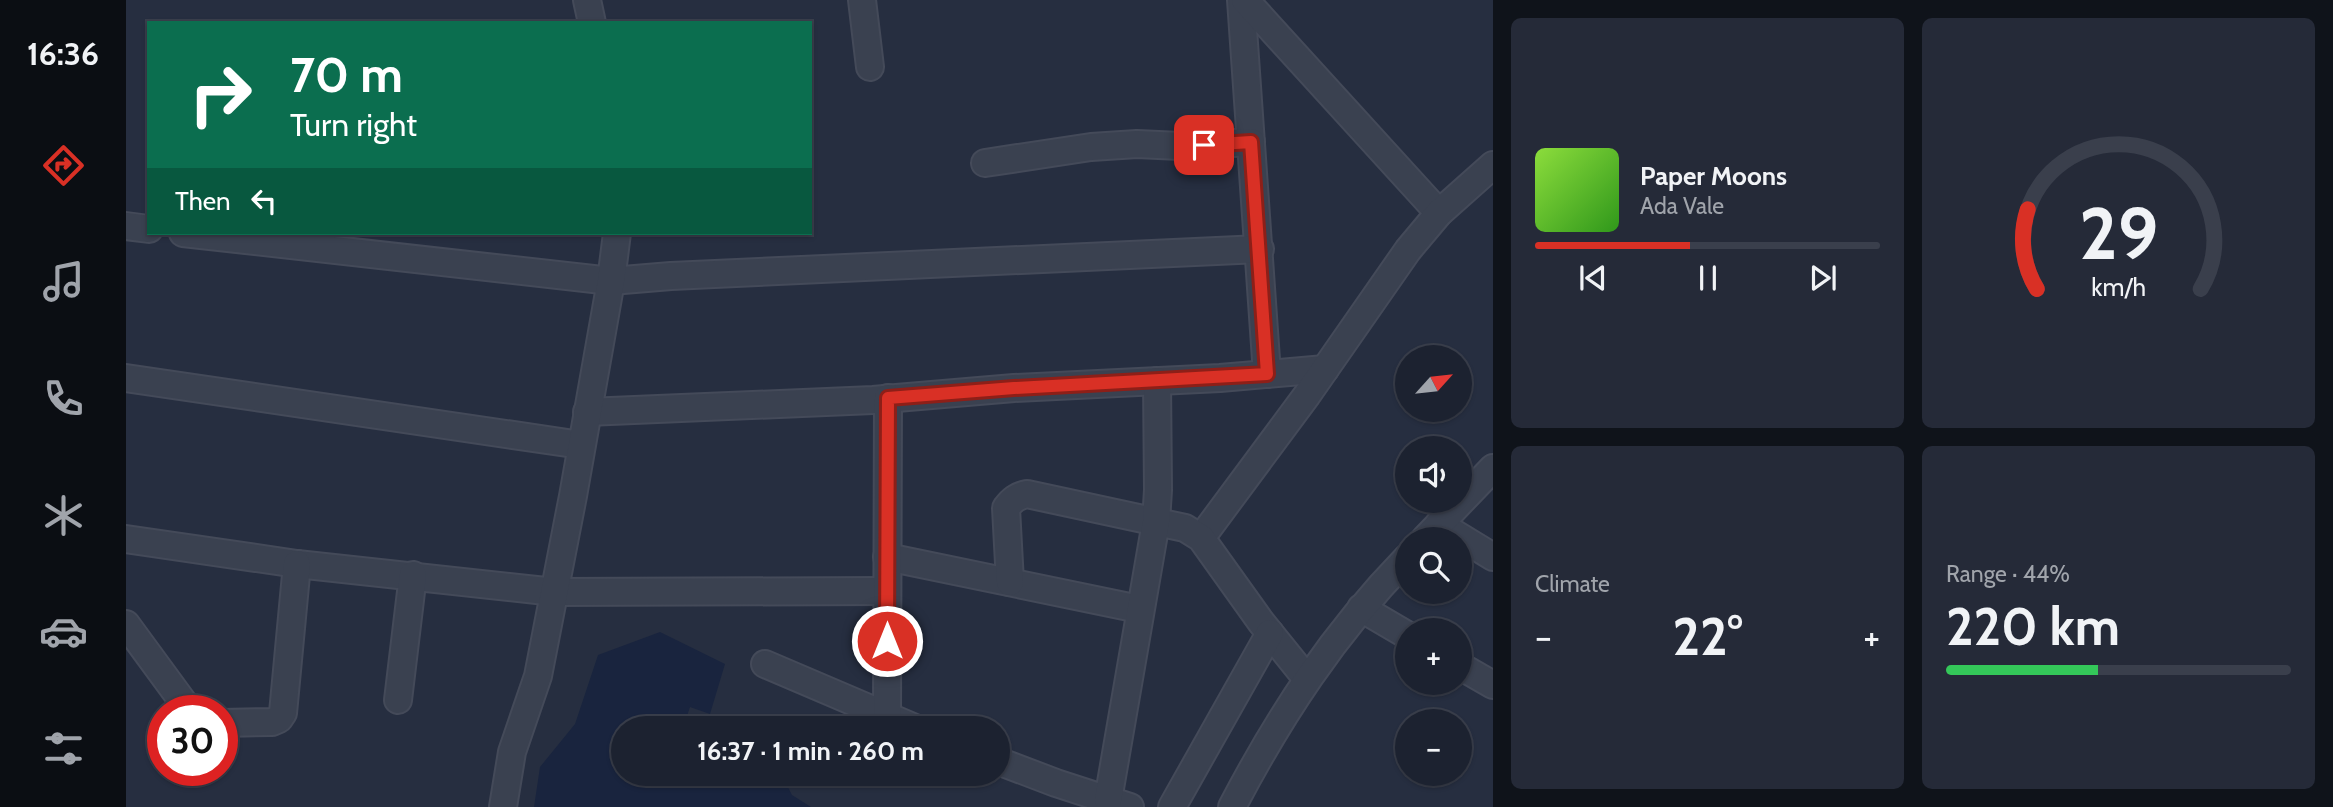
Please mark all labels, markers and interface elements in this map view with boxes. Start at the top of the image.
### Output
text: 16:36 [27,34,99,73]
text: 70 m [290,45,403,104]
icon: right [175,49,266,140]
text: Turn right [290,105,417,144]
pin [1174,115,1234,175]
icon: arrive [1185,126,1223,164]
icon: directions [39,141,88,190]
text: Paper Moons [1640,160,1787,192]
icon: left [245,182,283,220]
text: Then [175,185,231,217]
text: 29 [2079,189,2158,277]
text: Ada Vale [1640,192,1724,220]
icon: music [39,257,88,306]
icon: previous [1574,259,1612,297]
icon: pause [1689,259,1727,297]
icon: next [1804,259,1842,297]
text: km/h [2091,272,2146,302]
north arrow [1395,345,1472,422]
map controls [1395,345,1472,786]
icon: phone [39,374,88,423]
button: sound [1395,436,1472,513]
icon: climate [39,491,88,540]
button: search [1395,527,1472,604]
text: Range · 44% [1946,560,2070,588]
text: Climate [1535,570,1610,598]
text: 220 km [1946,595,2120,658]
position arrow [850,604,924,678]
text: 22° [1672,605,1743,668]
icon: car [39,607,88,656]
text: − [1535,613,1552,660]
text: + [1863,613,1880,660]
button: + [1395,618,1472,695]
speed limit sign: 30 [147,695,238,786]
button: − [1395,709,1472,786]
icon: filters [39,724,88,773]
text: 16:37 · 1 min · 260 m [697,735,924,767]

